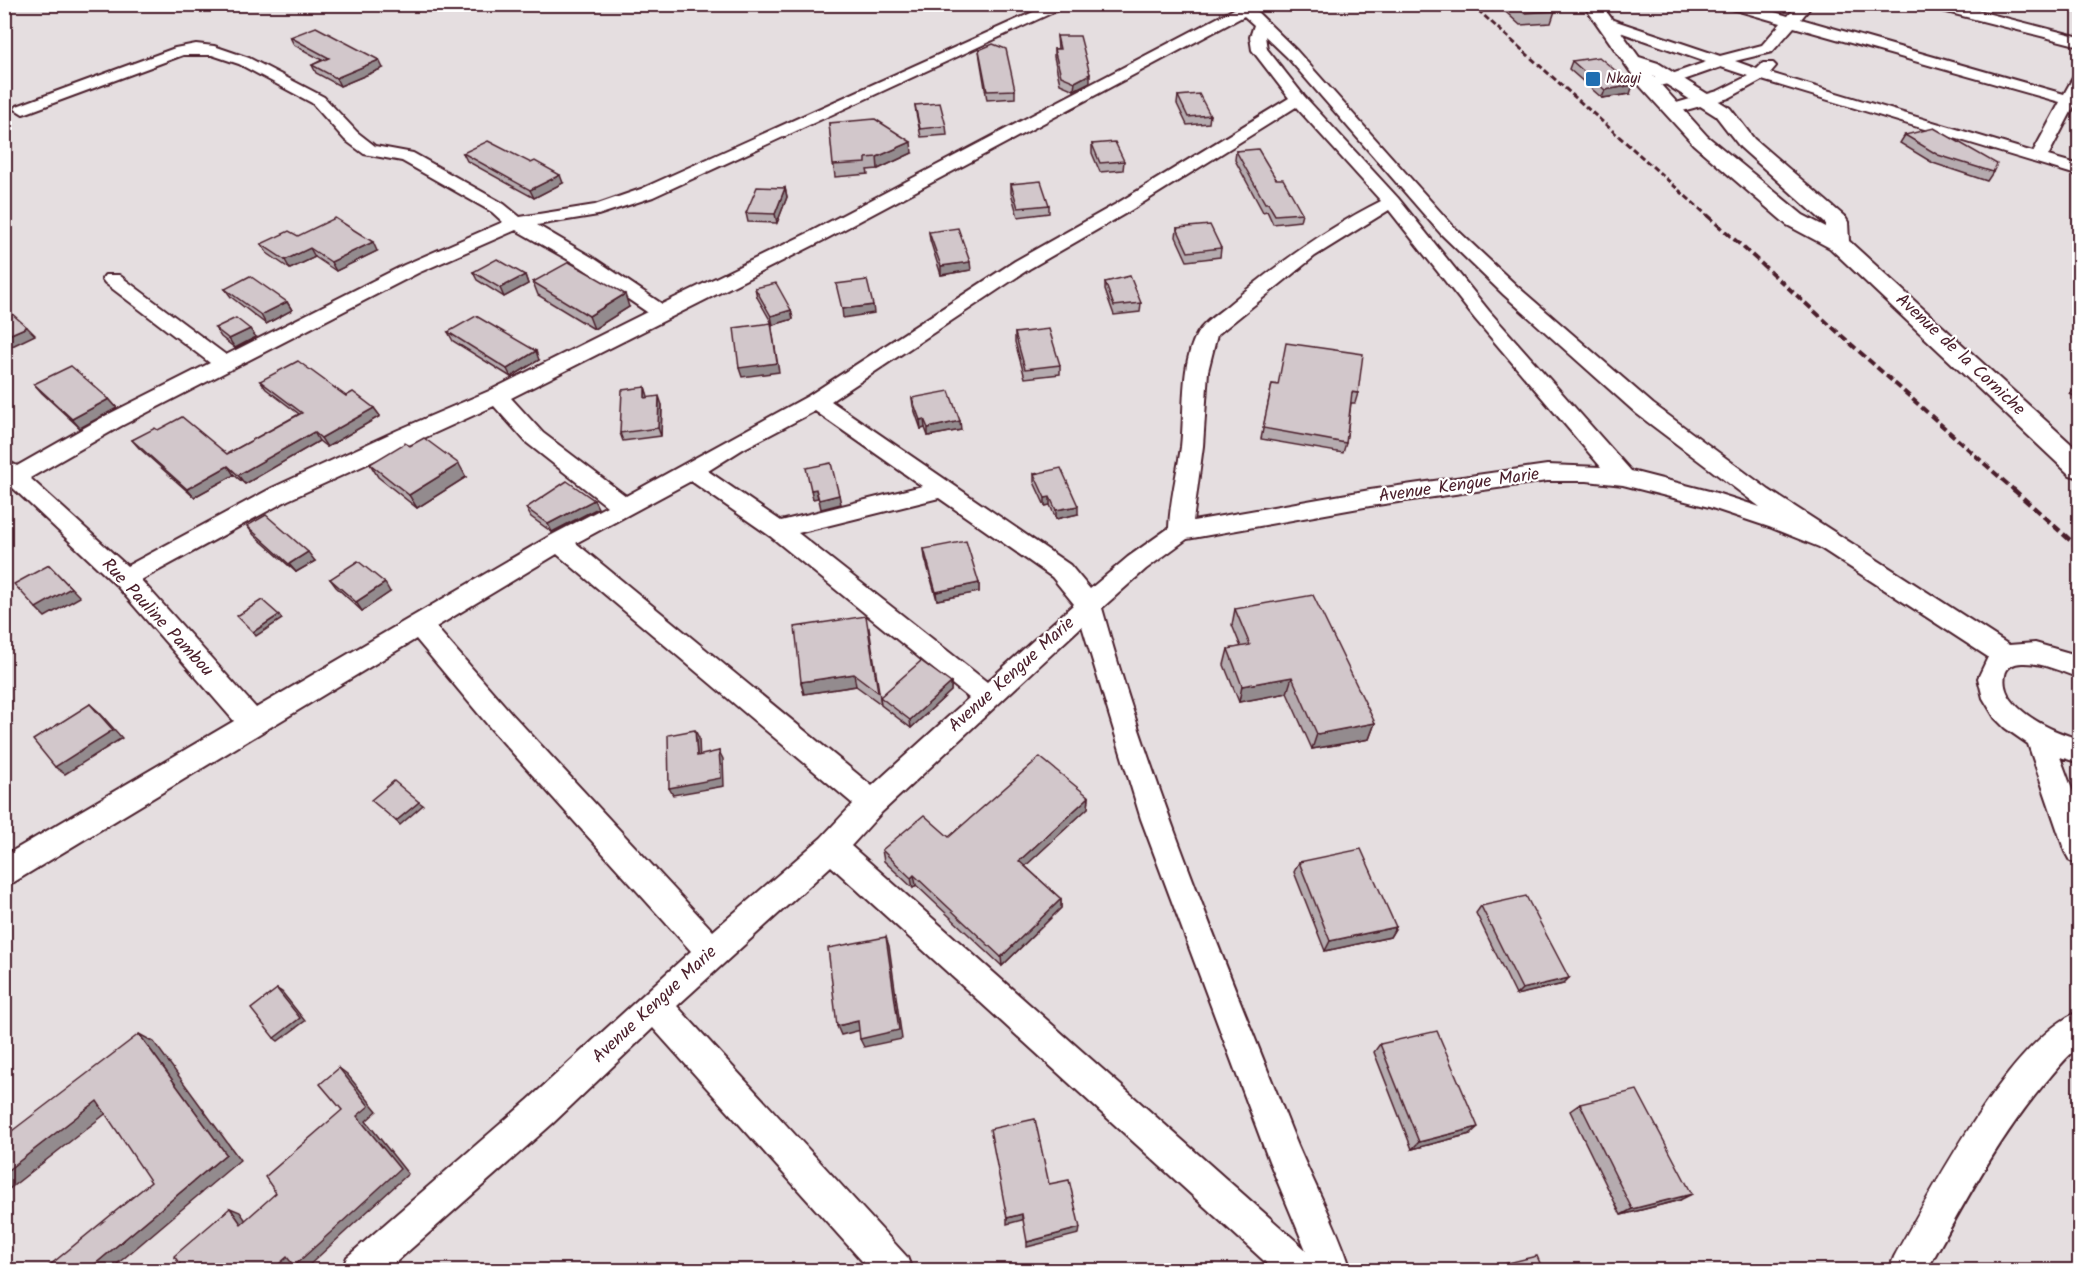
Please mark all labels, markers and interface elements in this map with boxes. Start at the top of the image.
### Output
place label: Nkayi [1606,67,1642,91]
marker: Nkayi [1584,70,1602,88]
street label: Avenue de la Corniche [1888,287,2032,423]
street label: Avenue Kengue Marie [1377,460,1541,512]
street label: Rue Pauline Pambou [94,552,220,684]
street label: Avenue Kengue Marie [942,610,1082,740]
street label: Avenue Kengue Marie [586,939,724,1071]

